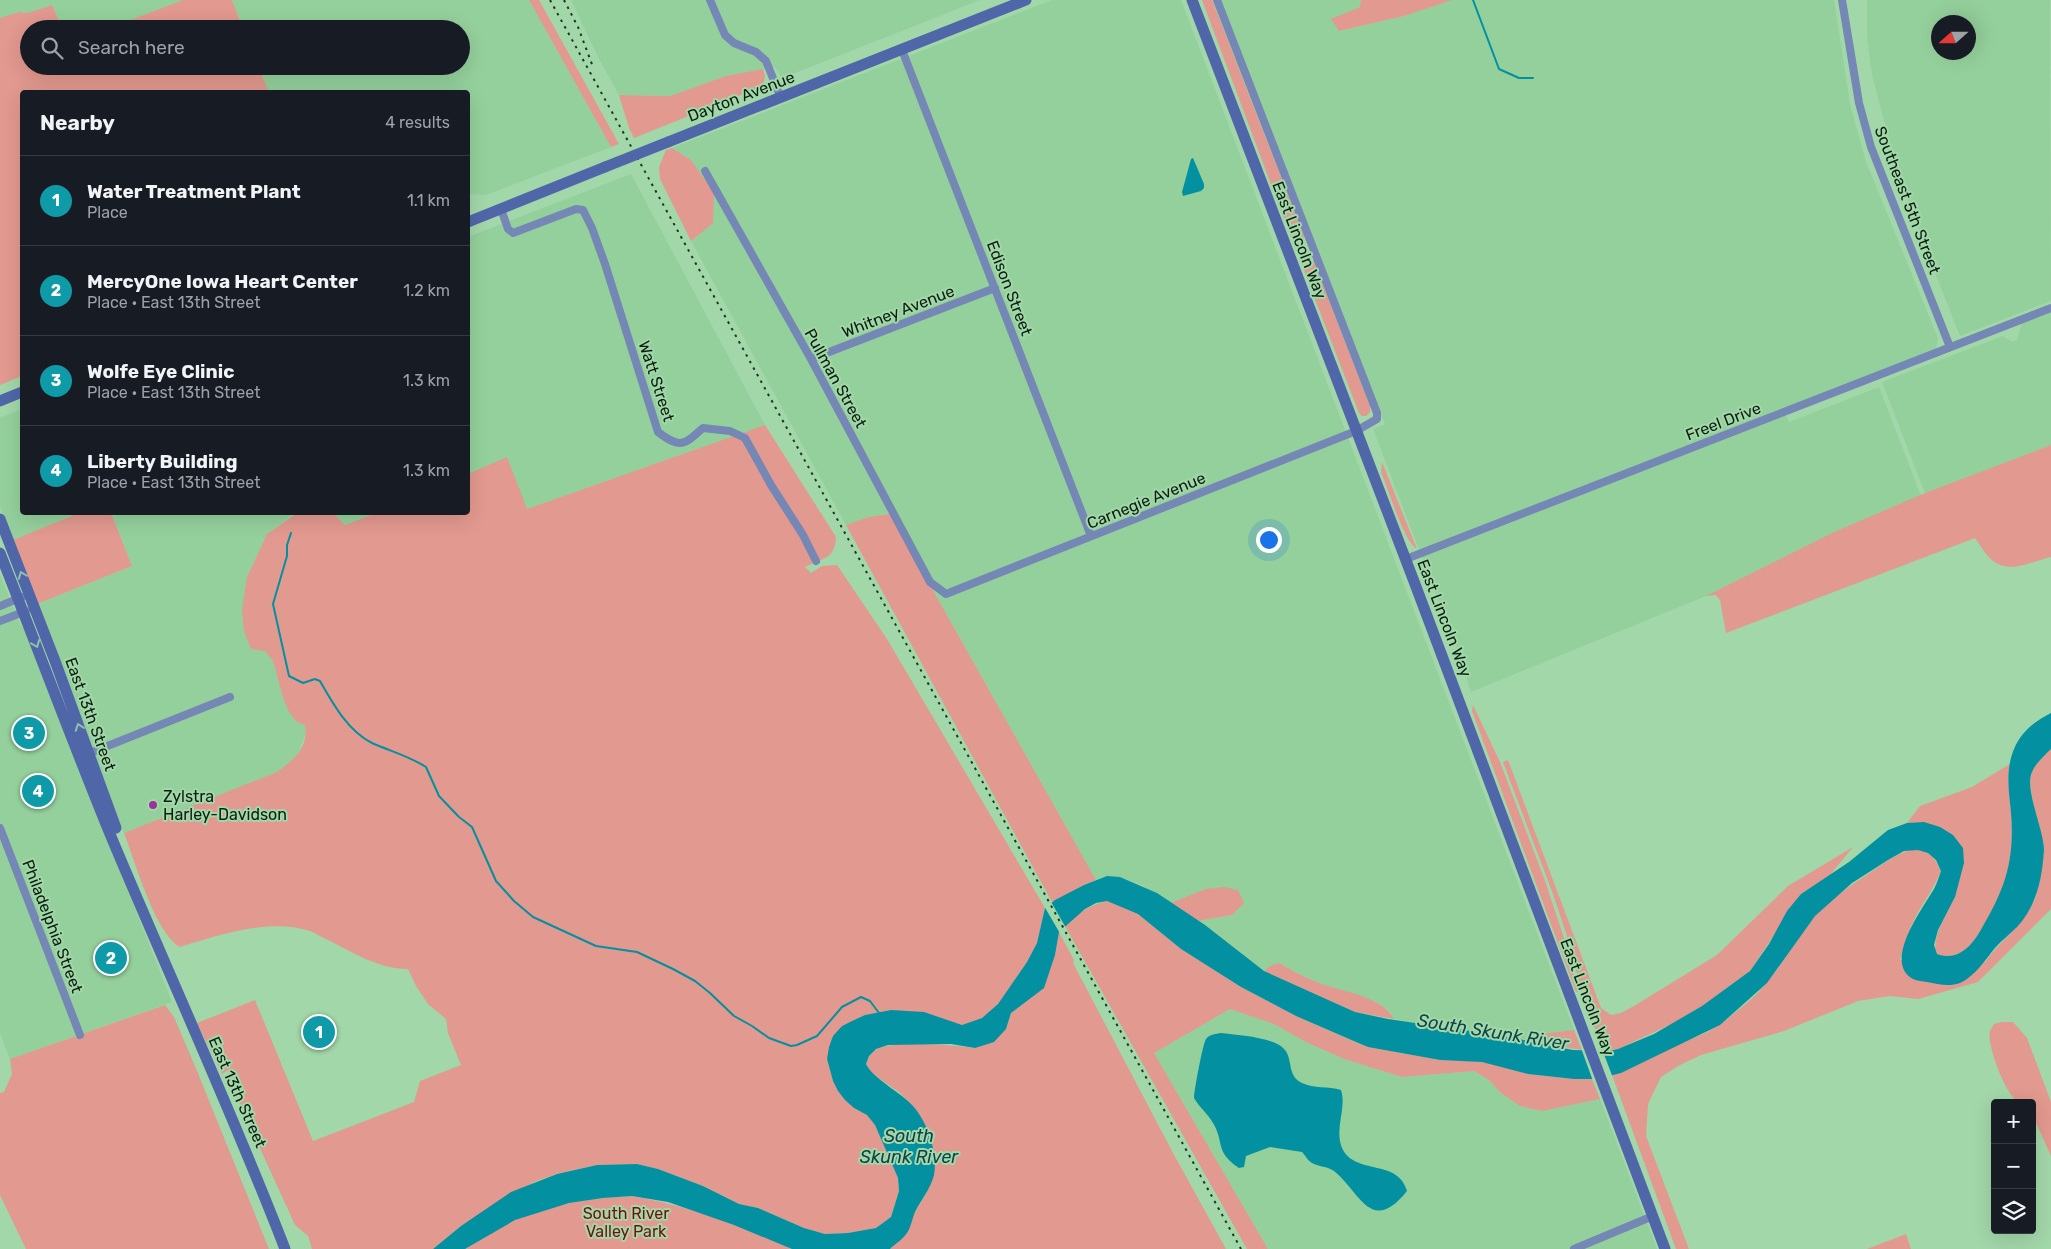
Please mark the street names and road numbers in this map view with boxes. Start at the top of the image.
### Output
street label: Dayton Avenue [685,67,797,126]
street label: Southeast 5th Street [1871,124,1944,277]
street label: East Lincoln Way [1268,179,1331,302]
street label: Edison Street [983,238,1036,338]
street label: Whitney Avenue [839,281,957,342]
street label: Pullman Street [800,325,871,431]
street label: Watt Street [635,338,679,424]
street label: Freel Drive [1683,398,1764,445]
street label: Carnegie Avenue [1084,468,1208,533]
street label: East Lincoln Way [1413,557,1476,680]
street label: East 13th Street [61,655,120,774]
street label: Philadelphia Street [18,857,87,995]
street label: East Lincoln Way [1556,936,1619,1059]
street label: East 13th Street [205,1034,271,1151]

